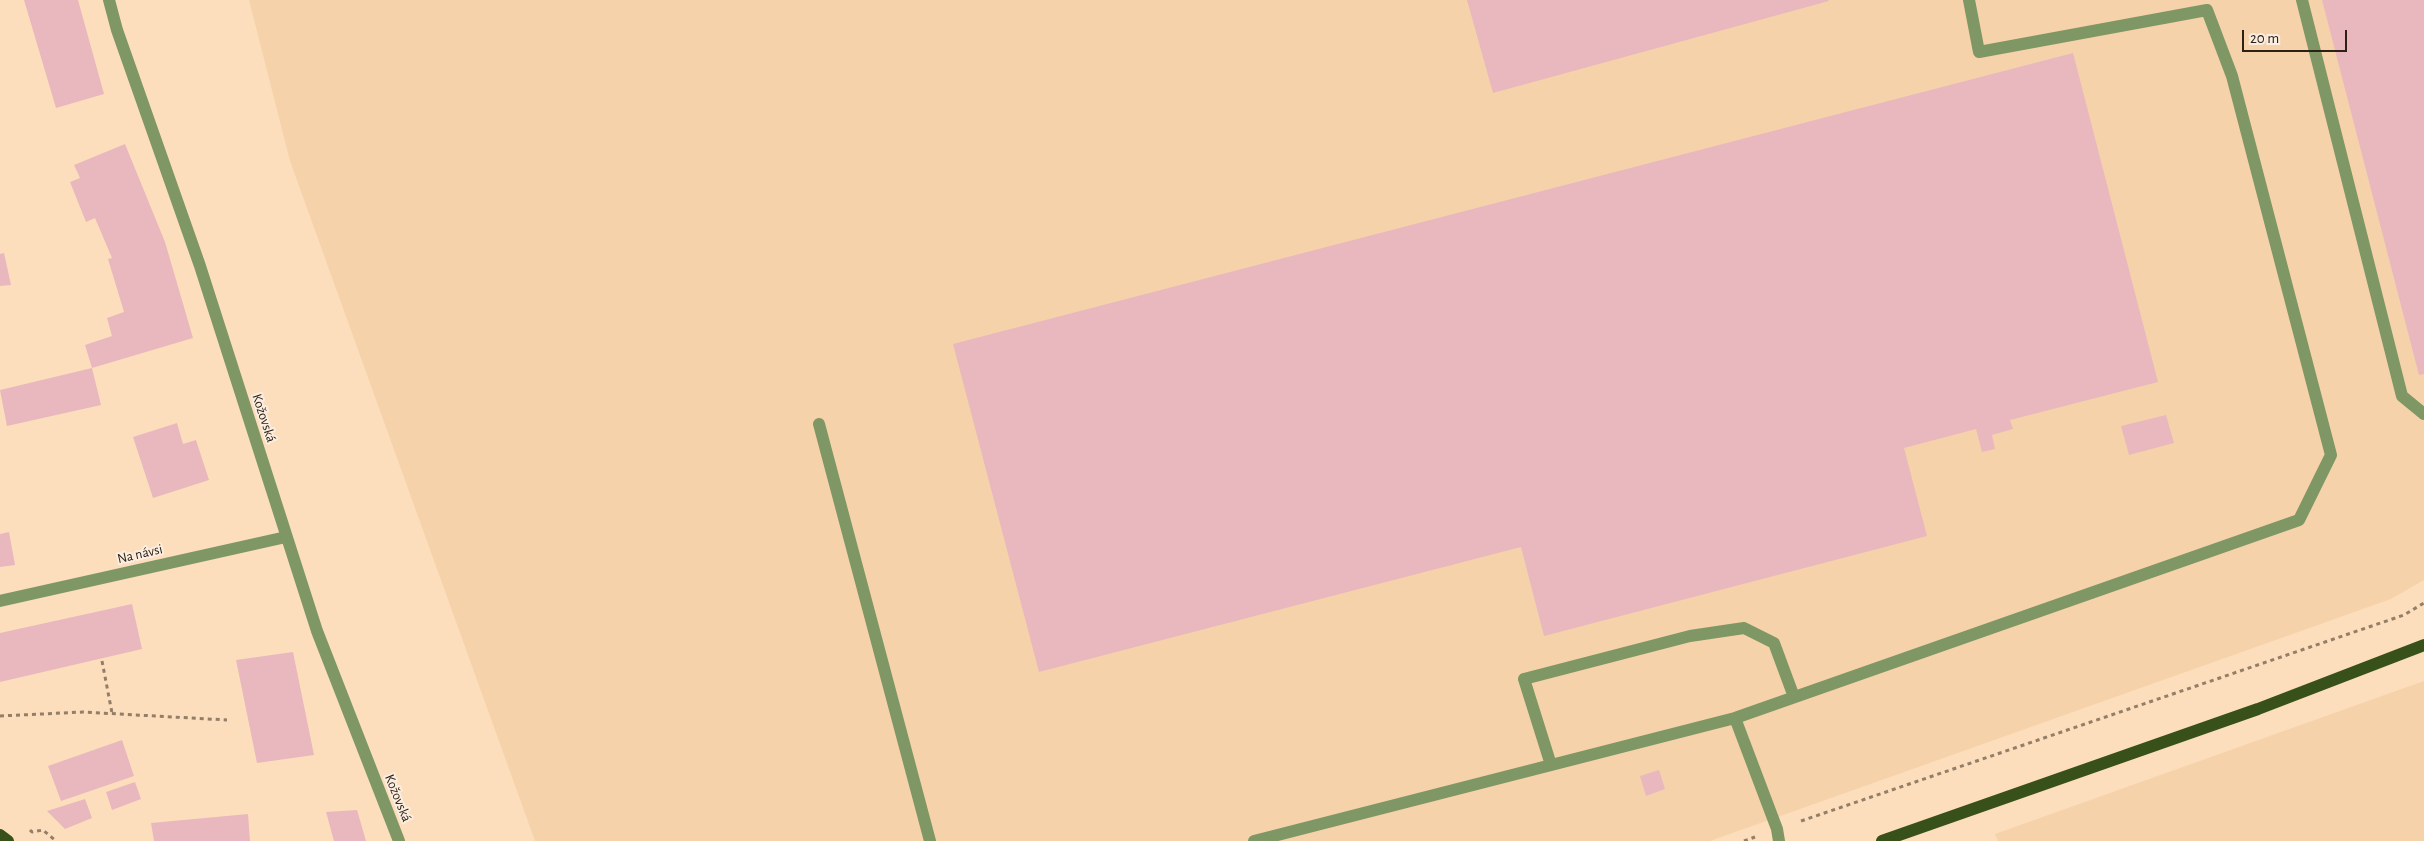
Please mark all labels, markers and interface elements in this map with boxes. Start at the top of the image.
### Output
scale bar [2244,20,2349,52]
text: 20 m [2250,31,2279,46]
street label: Kožovská [248,392,280,444]
street label: Na návsi [116,541,164,567]
street label: Kožovská [381,772,415,824]

